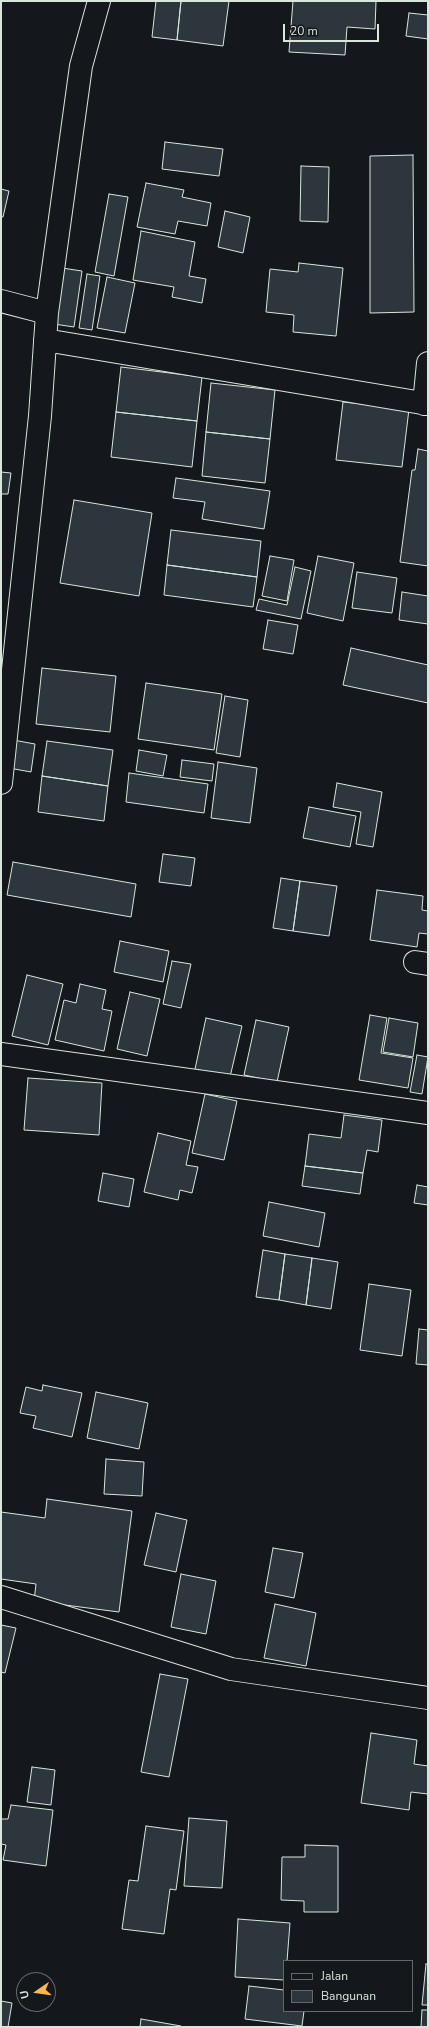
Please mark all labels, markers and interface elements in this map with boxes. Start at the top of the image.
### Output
scale bar [285,16,381,42]
text: 20 m [290,23,318,39]
legend [283,1960,413,2012]
text: Jalan [321,1968,348,1984]
north arrow [16,1972,56,2012]
text: Bangunan [321,1988,376,2004]
text: U [17,1989,33,2000]

